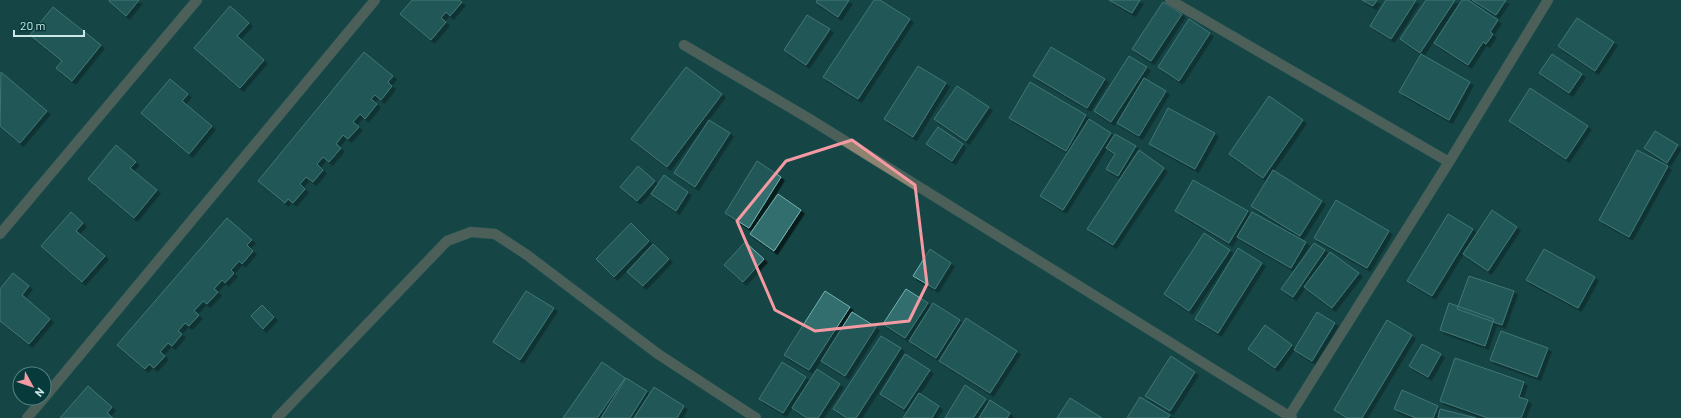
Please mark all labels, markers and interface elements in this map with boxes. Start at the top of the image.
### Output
scale bar [14,12,84,38]
text: 20 m [20,18,46,32]
north arrow [12,366,52,406]
text: N [33,386,47,400]

